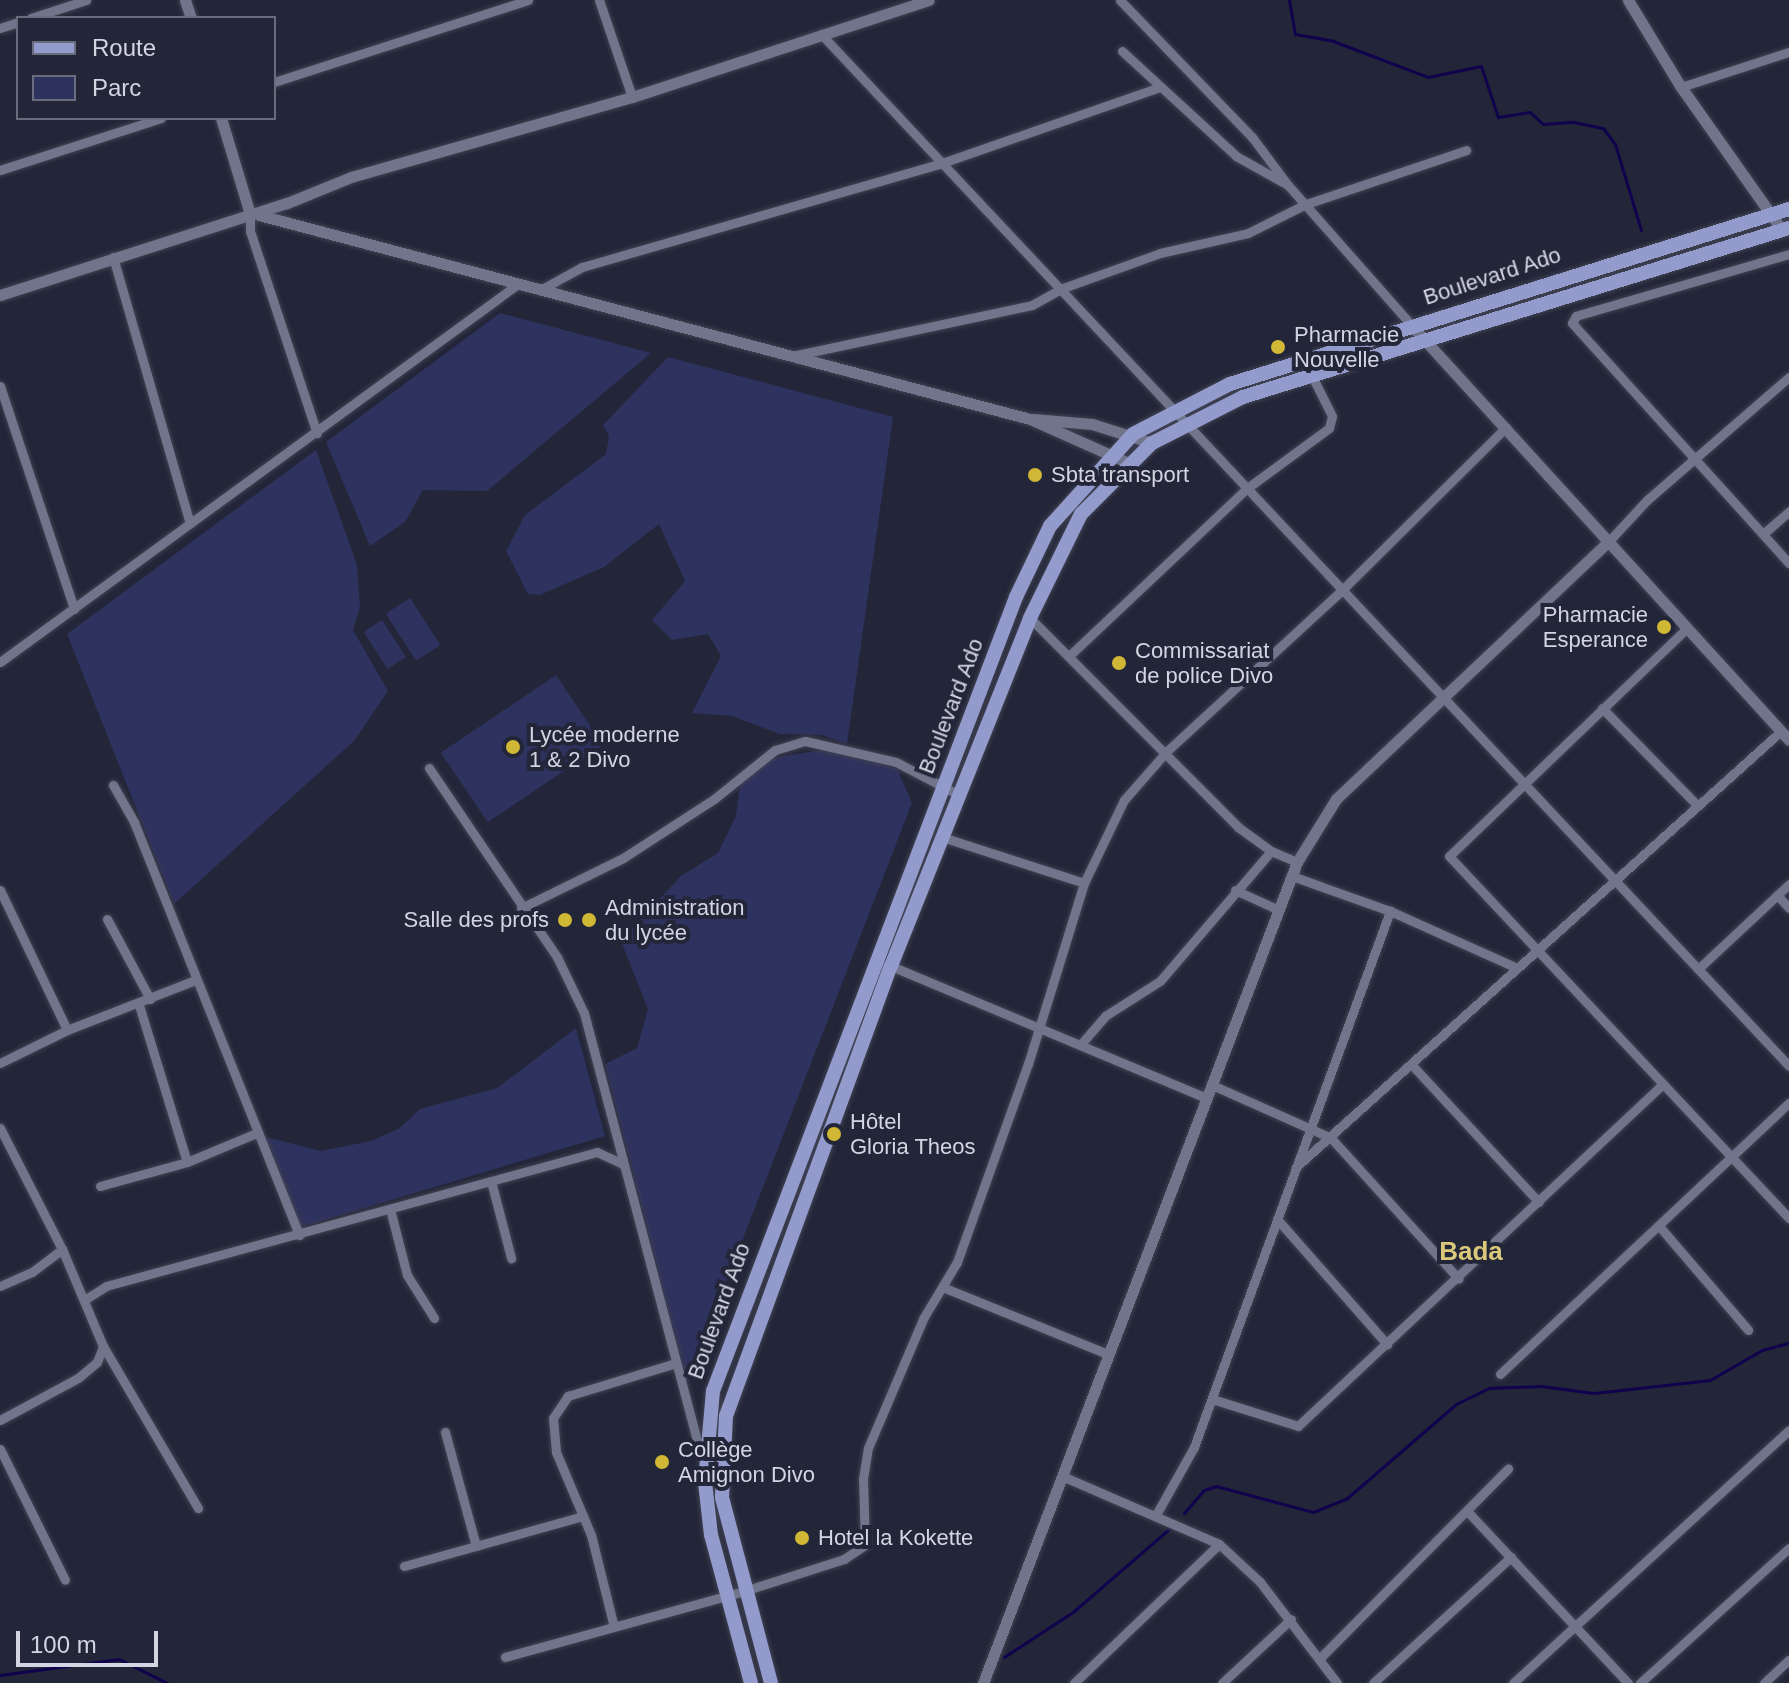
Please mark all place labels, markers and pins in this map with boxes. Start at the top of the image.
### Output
place label: Pharmacie Nouvelle [1294,321,1399,372]
marker: Pharmacie Nouvelle [1269,338,1287,356]
place label: Sbta transport [1051,462,1189,488]
marker: Sbta transport [1026,466,1044,484]
place label: Pharmacie Esperance [1543,601,1648,652]
marker: Pharmacie Esperance [1655,618,1673,636]
place label: Commissariat de police Divo [1135,637,1273,688]
marker: Commissariat de police Divo [1110,654,1128,672]
place label: Lycée moderne 1 & 2 Divo [529,721,680,772]
marker: Lycée moderne 1 & 2 Divo [504,738,522,756]
place label: Administration du lycée [605,894,744,946]
place label: Salle des profs [403,907,549,933]
marker: Salle des profs [556,911,574,929]
marker: Administration du lycée [580,911,598,929]
place label: Hôtel Gloria Theos [850,1108,976,1160]
marker: Hôtel Gloria Theos [825,1125,843,1143]
place label: Collège Amignon Divo [678,1436,815,1488]
marker: Collège Amignon Divo [653,1453,671,1471]
place label: Hotel la Kokette [818,1525,973,1551]
marker: Hotel la Kokette [793,1529,811,1547]

